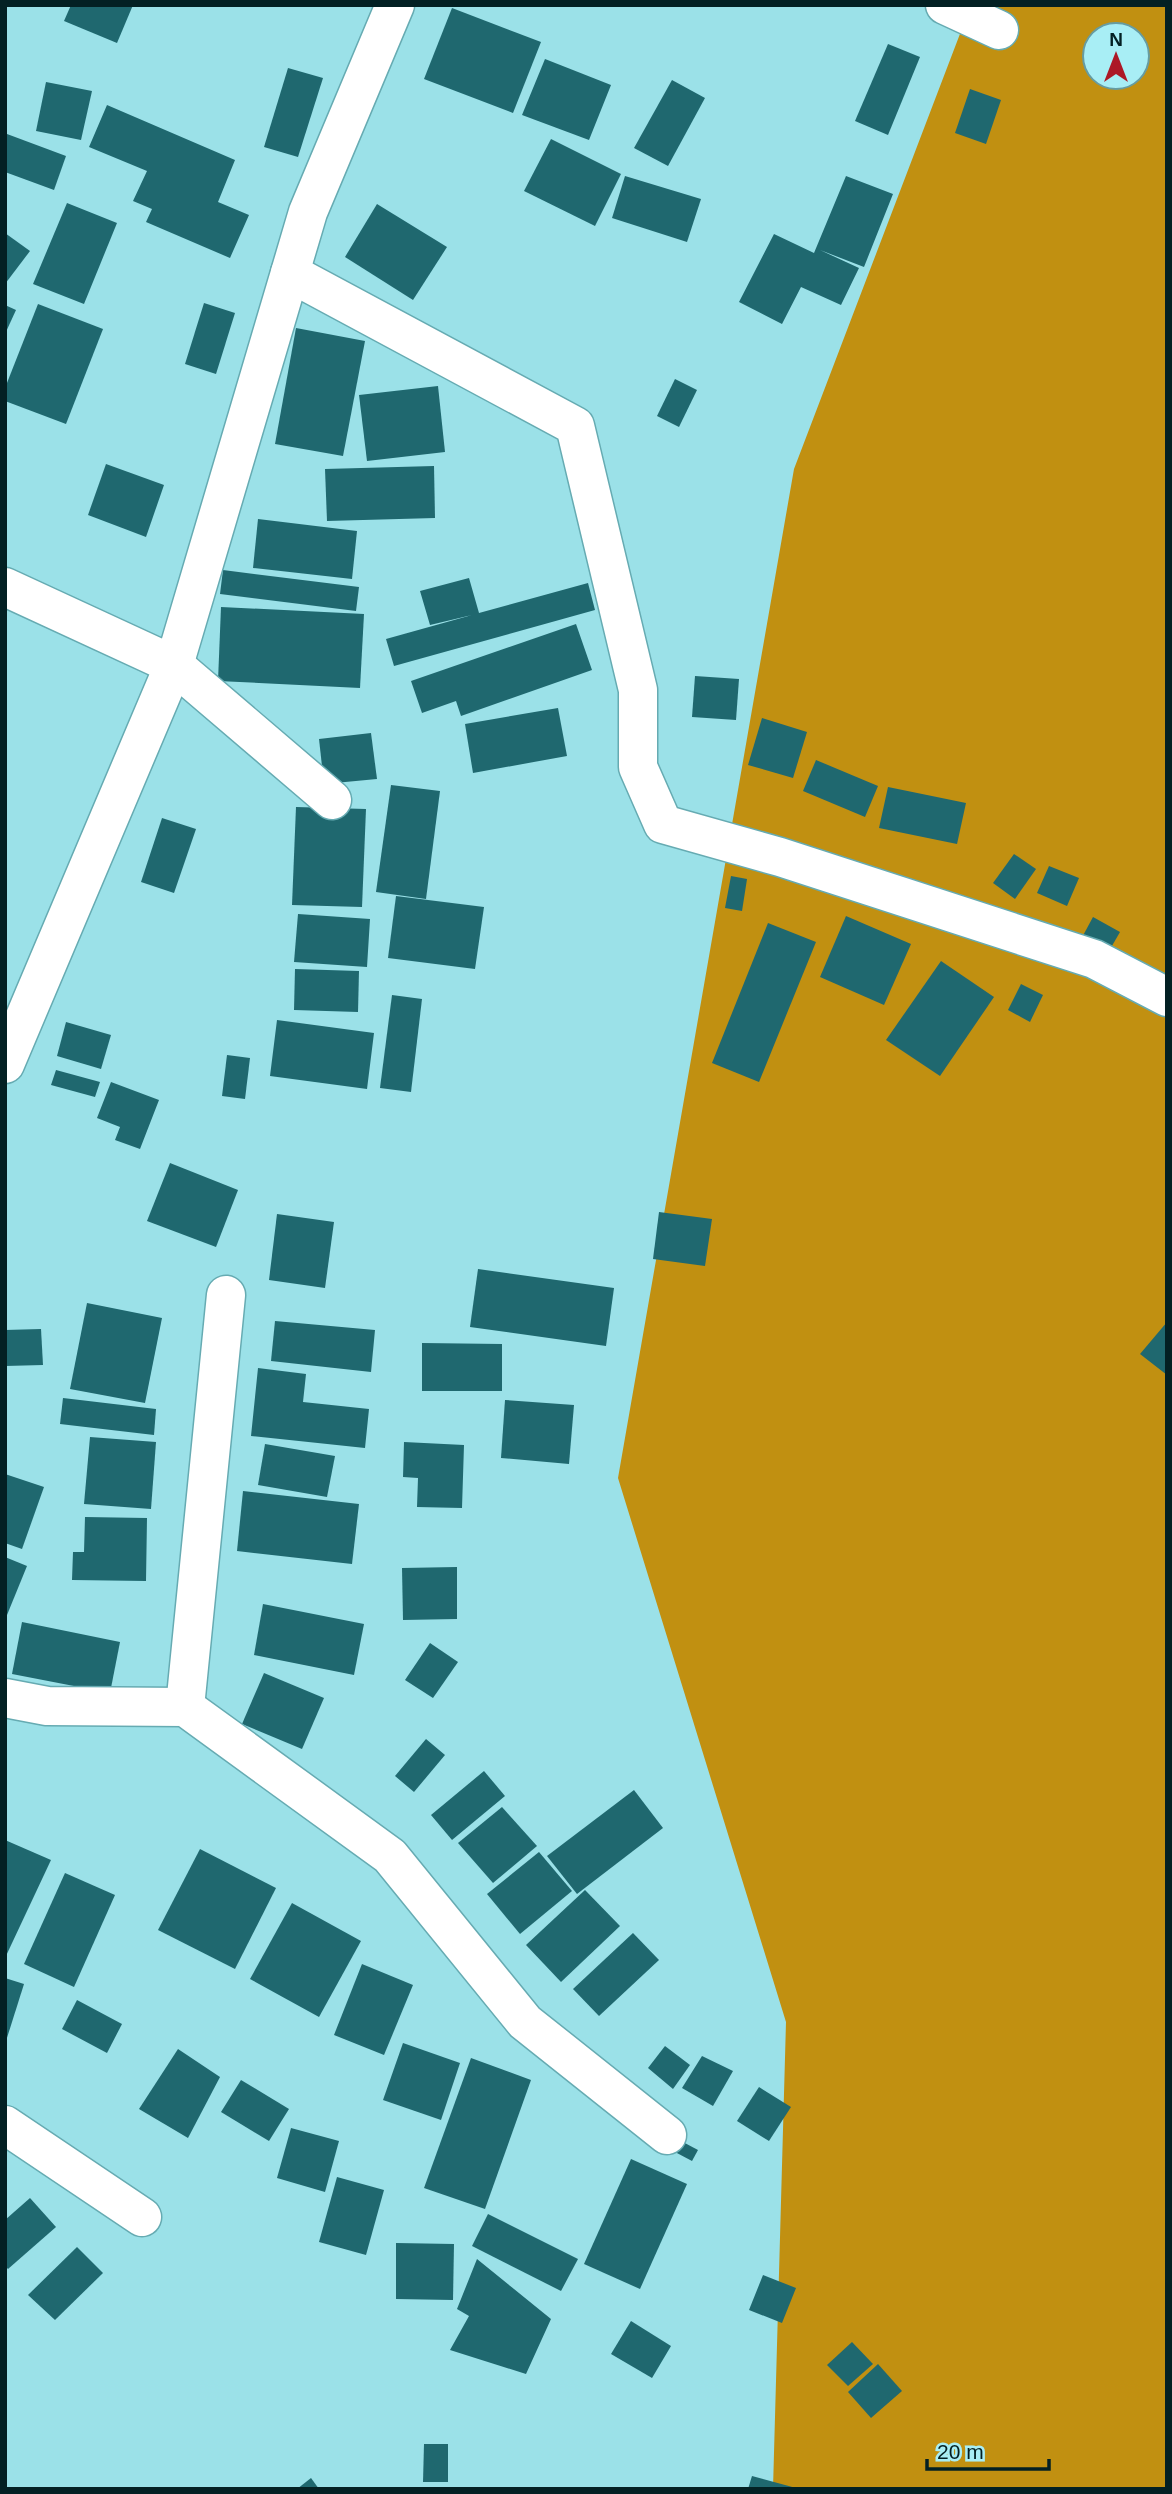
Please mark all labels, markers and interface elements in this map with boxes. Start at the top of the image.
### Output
north arrow [1081,21,1151,91]
text: N [1109,29,1123,50]
scale bar [927,2428,1050,2472]
text: 20 m [937,2440,984,2463]

